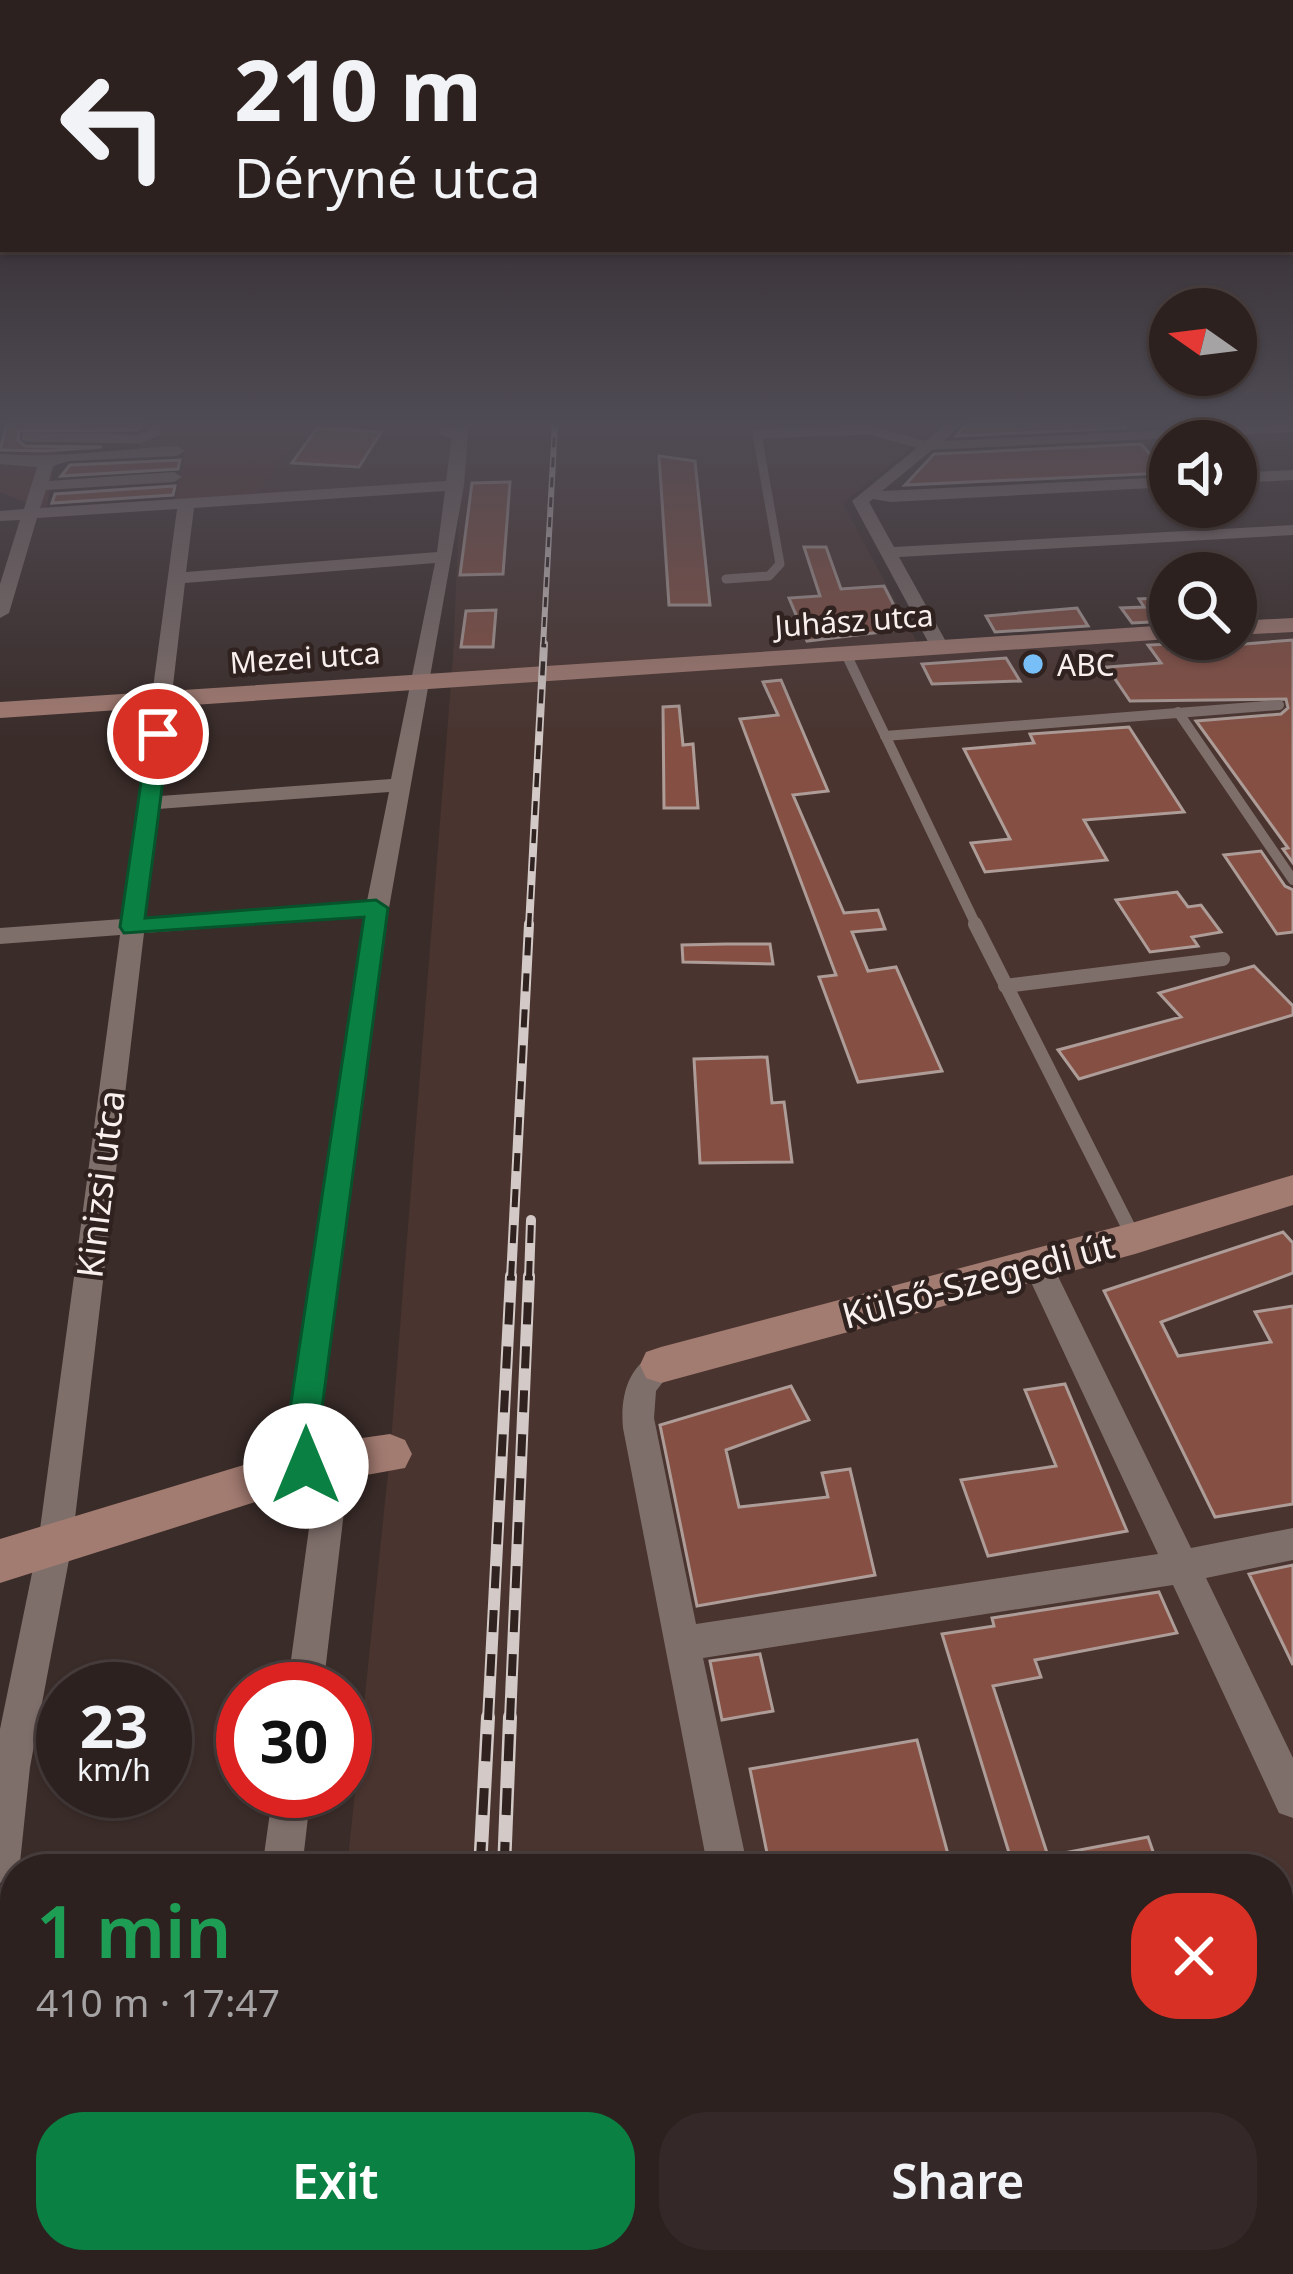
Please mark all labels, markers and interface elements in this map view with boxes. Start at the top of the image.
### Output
text: 210 m [234,31,482,146]
icon: left [36,48,192,204]
text: Déryné utca [234,140,541,214]
north arrow [1149,288,1257,396]
map controls [1149,288,1257,660]
button: sound [1149,420,1257,528]
button: search [1149,552,1257,660]
street label: Juhász utca [770,594,935,646]
street label: Mezei utca [228,631,382,683]
place label: ABC [1057,644,1115,685]
marker: ABC [1020,651,1046,677]
pin [107,683,209,785]
icon: arrive [125,701,191,767]
street label: Kinizsi utca [64,1087,136,1281]
street label: Külső-Szegedi út [836,1220,1120,1340]
position arrow [243,1403,369,1529]
speed limit sign: 30 [216,1662,372,1818]
text: 23 [80,1684,148,1766]
text: km/h [77,1749,151,1790]
text: 1 min [36,1881,231,1979]
button: close [1131,1893,1257,2019]
text: 410 m · 17:47 [36,1975,280,2028]
button: Exit [36,2112,635,2250]
button: Share [659,2112,1257,2250]

